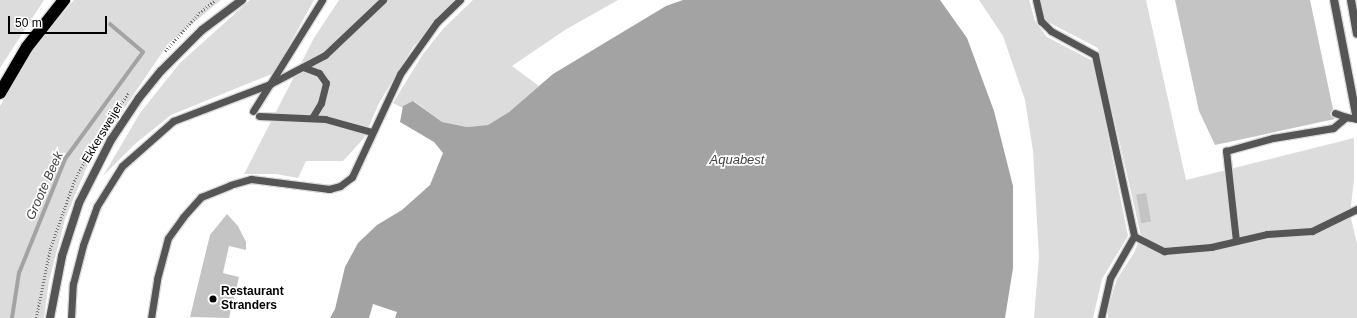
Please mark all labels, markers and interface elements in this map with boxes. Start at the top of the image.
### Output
scale bar [10,8,109,34]
text: 50 m [15,16,42,30]
street label: Ekkersweijer [79,100,127,166]
water label: Groote Beek [23,149,67,223]
water label: Aquabest [710,152,764,168]
place label: Restaurant Stranders [221,285,284,313]
marker: Restaurant Stranders [208,294,218,304]

